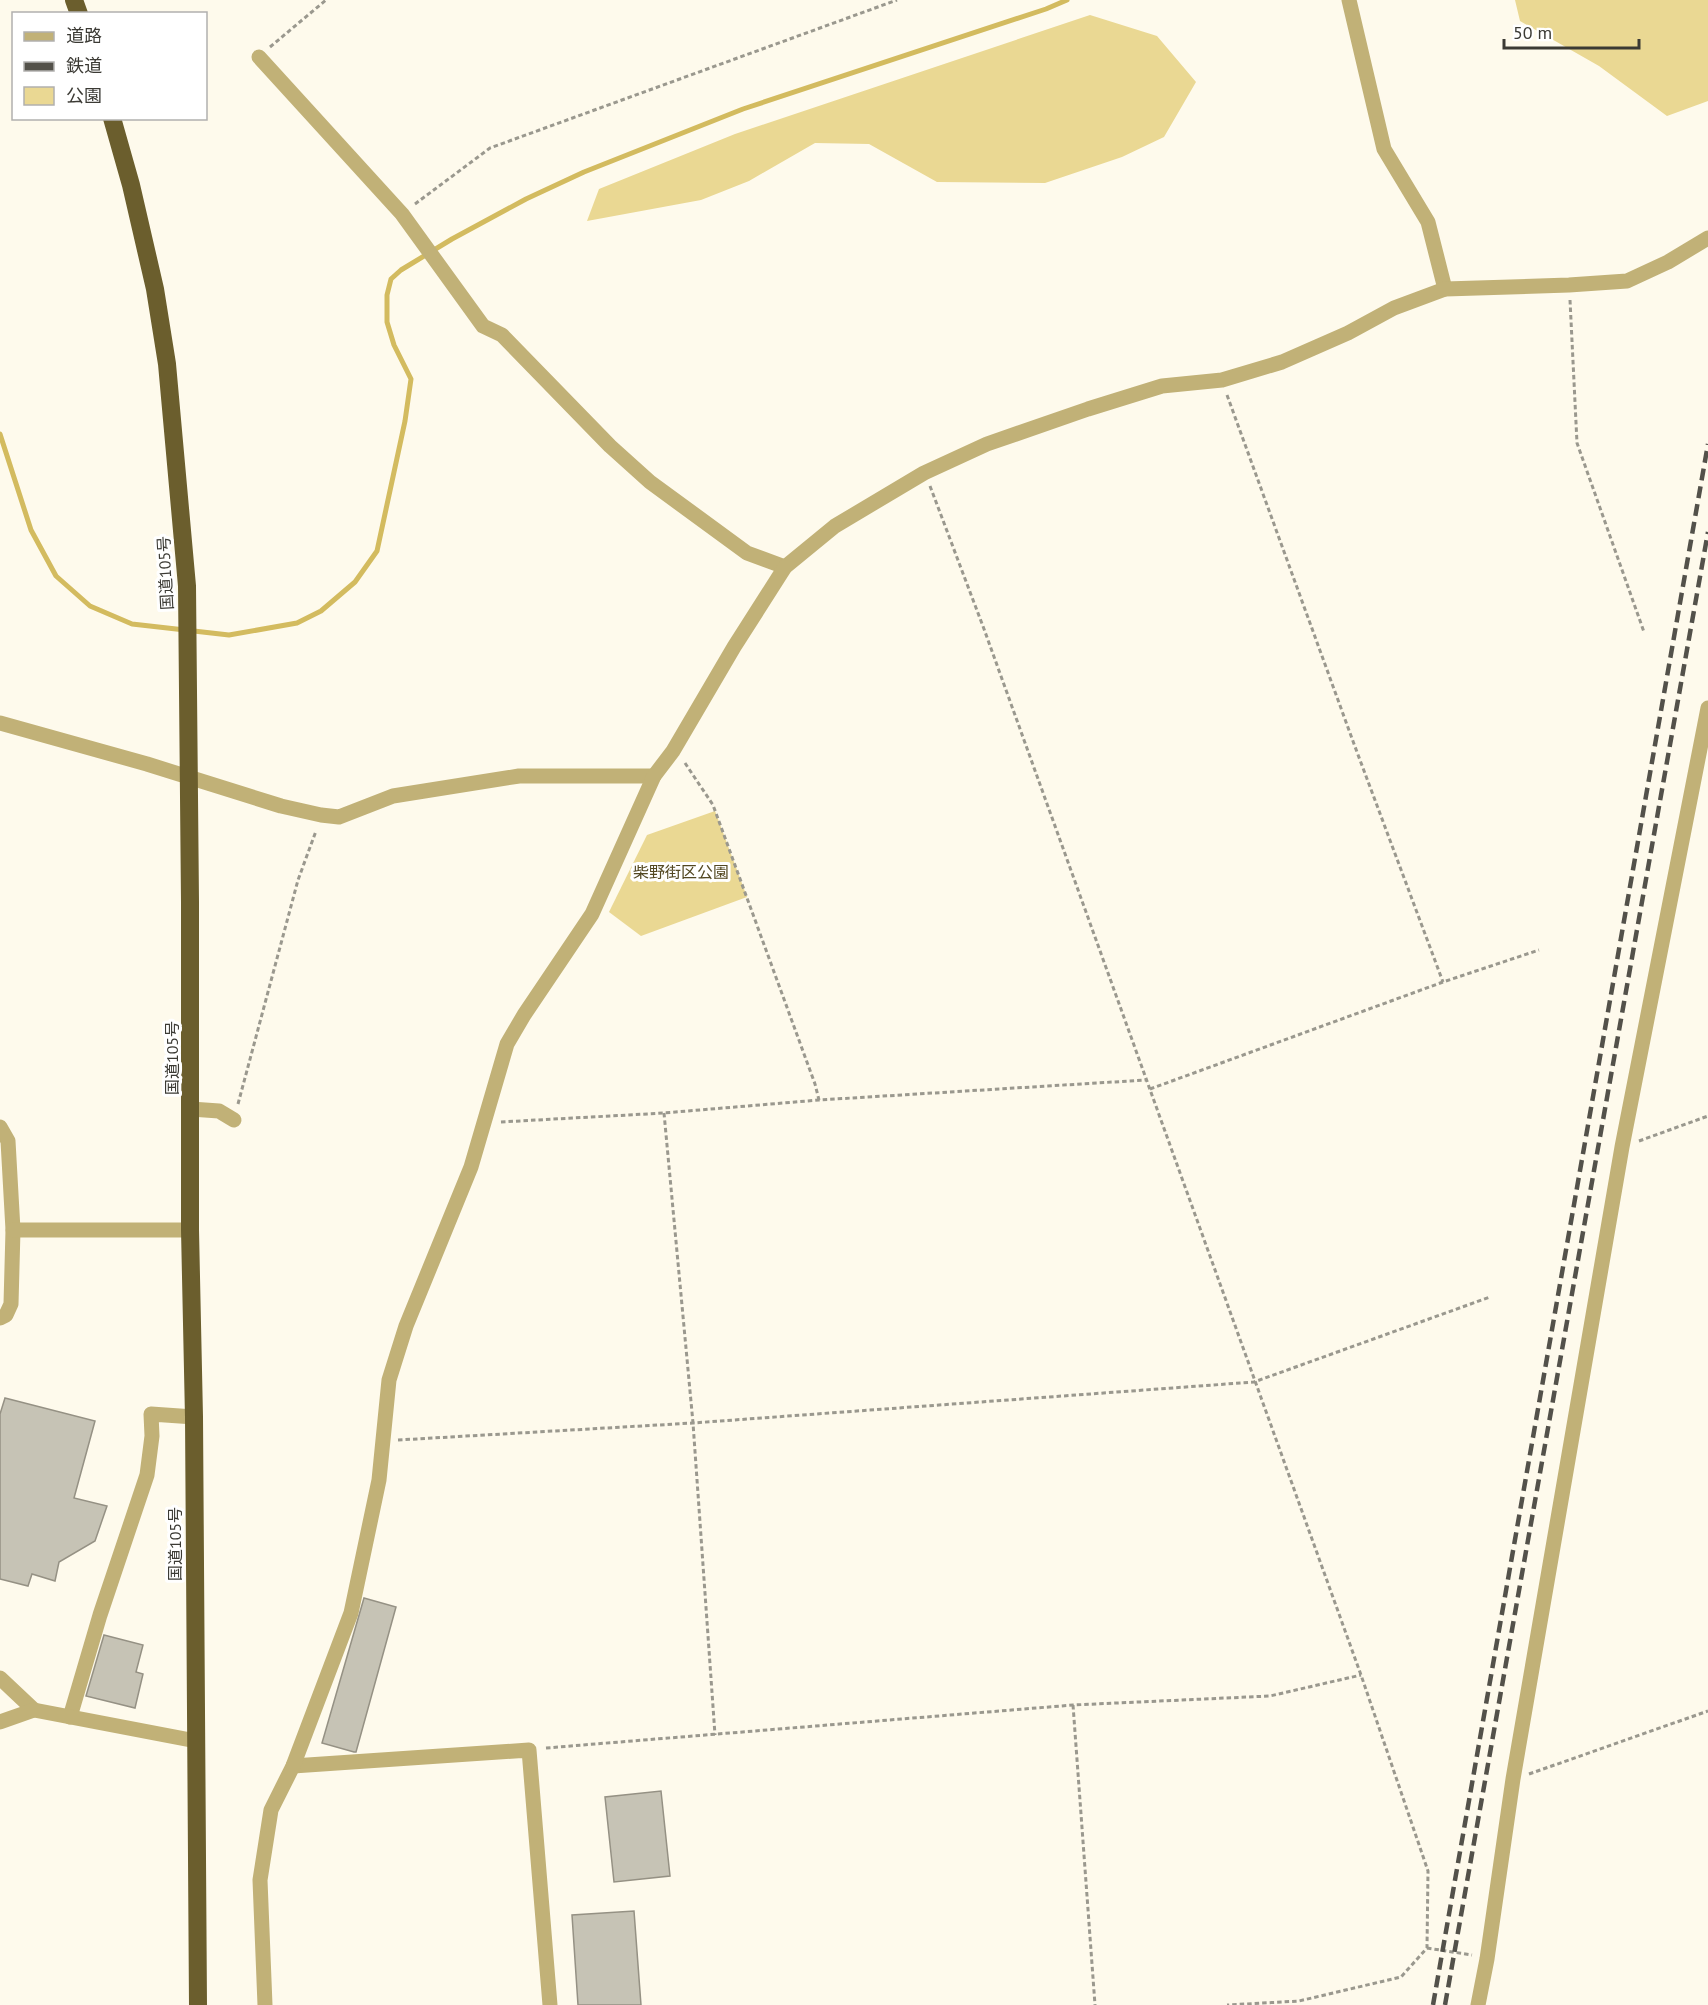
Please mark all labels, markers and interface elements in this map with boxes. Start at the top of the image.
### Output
legend [12,12,207,120]
scale bar [1504,12,1639,50]
text: 50 m [1513,21,1552,44]
text: 道路 [66,24,102,47]
text: 鉄道 [66,54,102,77]
text: 公園 [66,84,102,107]
street label: 国道105号 [153,535,177,611]
park label: 柴野街区公園 [633,862,729,882]
street label: 国道105号 [162,1021,182,1095]
street label: 国道105号 [165,1507,185,1581]

